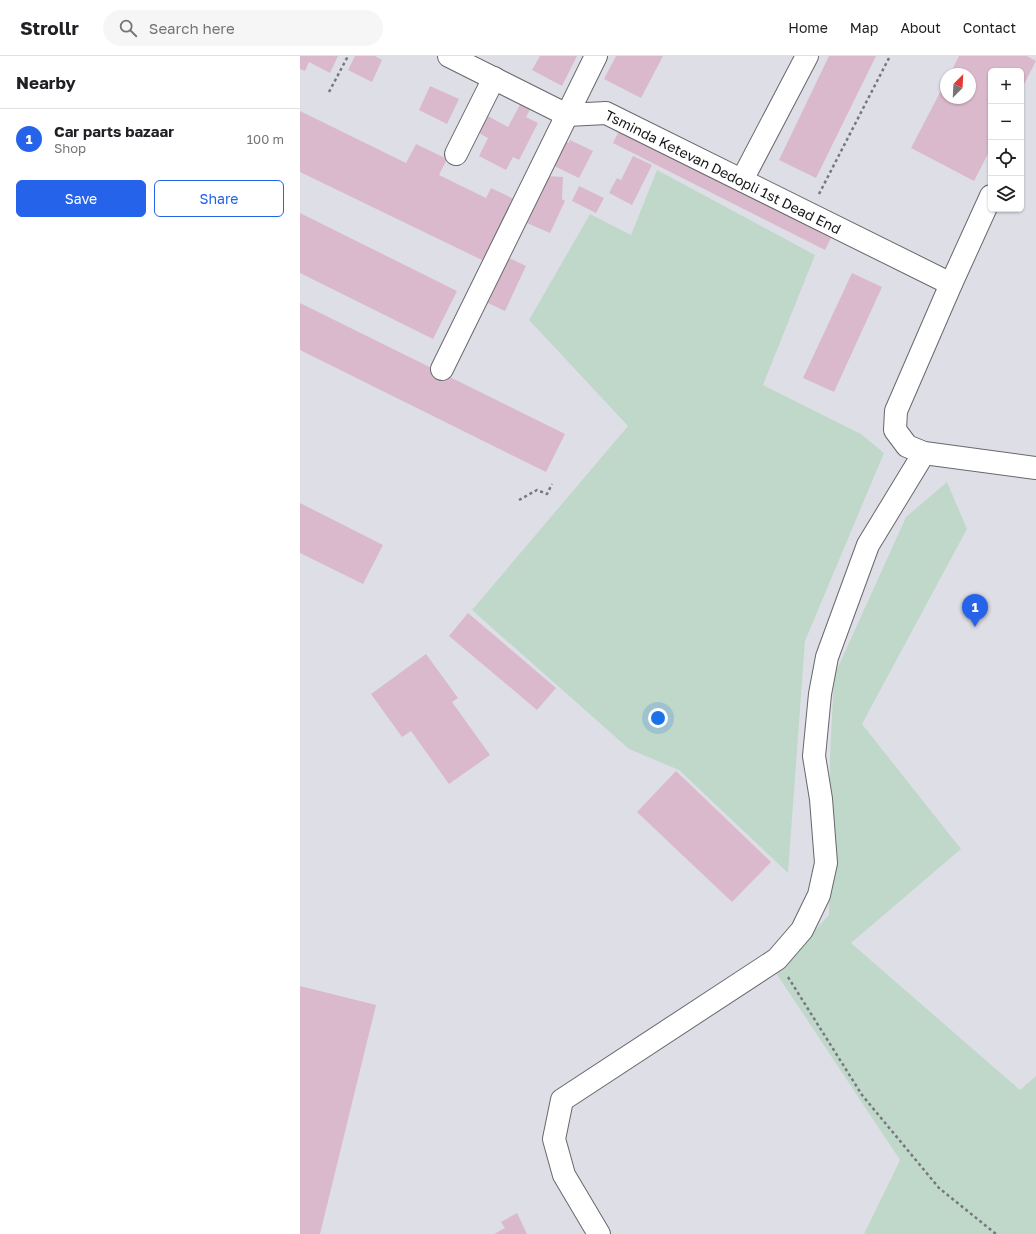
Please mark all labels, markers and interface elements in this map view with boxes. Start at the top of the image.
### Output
search box [103,10,383,46]
text: Strollr [20,16,79,39]
icon: search [117,17,139,39]
text: Search here [149,19,235,37]
text: Home [788,19,828,36]
text: Map [850,19,878,36]
text: About [900,19,941,36]
text: Contact [963,19,1016,36]
north arrow [940,68,976,104]
map controls [988,68,1024,212]
button: + [988,68,1024,104]
text: Nearby [16,72,76,93]
button: − [988,104,1024,140]
street label: Tsminda Ketevan Dedopli 1st Dead End [603,106,844,237]
text: Car parts bazaar [54,122,174,140]
text: 1 [26,131,32,147]
text: 100 m [247,131,284,147]
text: Shop [54,140,86,156]
button: locate [988,140,1024,176]
button: layers [988,176,1024,212]
button: Save [16,180,146,217]
button: Share [154,180,284,217]
pin: 1 [962,594,988,627]
your location [648,708,668,728]

